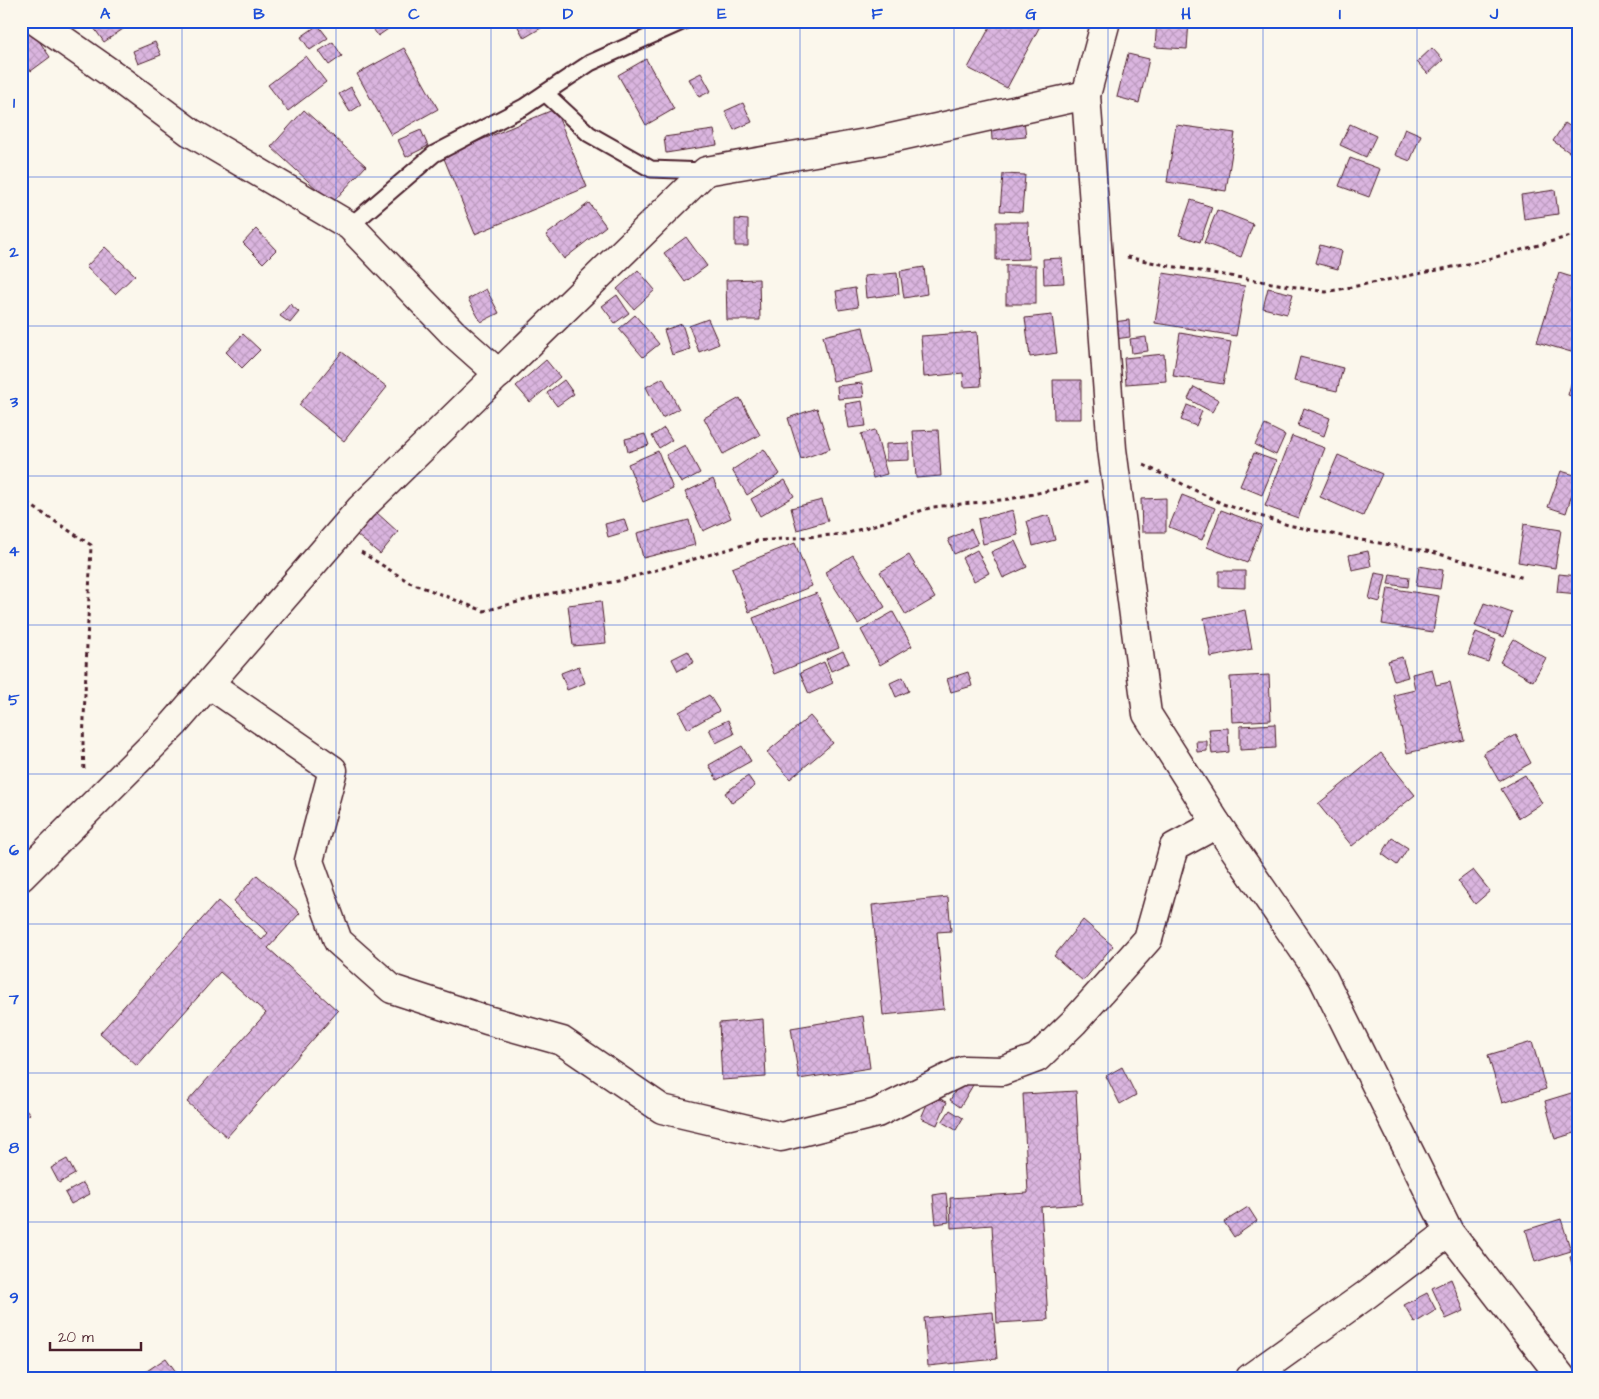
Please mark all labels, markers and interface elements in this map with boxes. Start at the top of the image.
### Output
text: A [100,3,111,25]
text: B [253,3,265,25]
text: C [408,3,420,25]
text: D [563,3,574,25]
text: E [717,3,727,25]
text: F [871,3,883,25]
text: G [1025,3,1037,25]
text: H [1181,3,1191,25]
text: I [1339,3,1341,25]
text: J [1489,3,1499,25]
text: 1 [13,92,16,114]
text: 2 [8,241,19,263]
text: 3 [9,391,19,413]
text: 4 [9,540,20,562]
text: 5 [8,689,20,711]
text: 6 [9,839,19,861]
text: 7 [8,988,19,1010]
text: 8 [9,1137,20,1159]
text: 9 [9,1287,19,1309]
scale bar [50,1319,141,1351]
text: 20 m [58,1327,94,1348]

